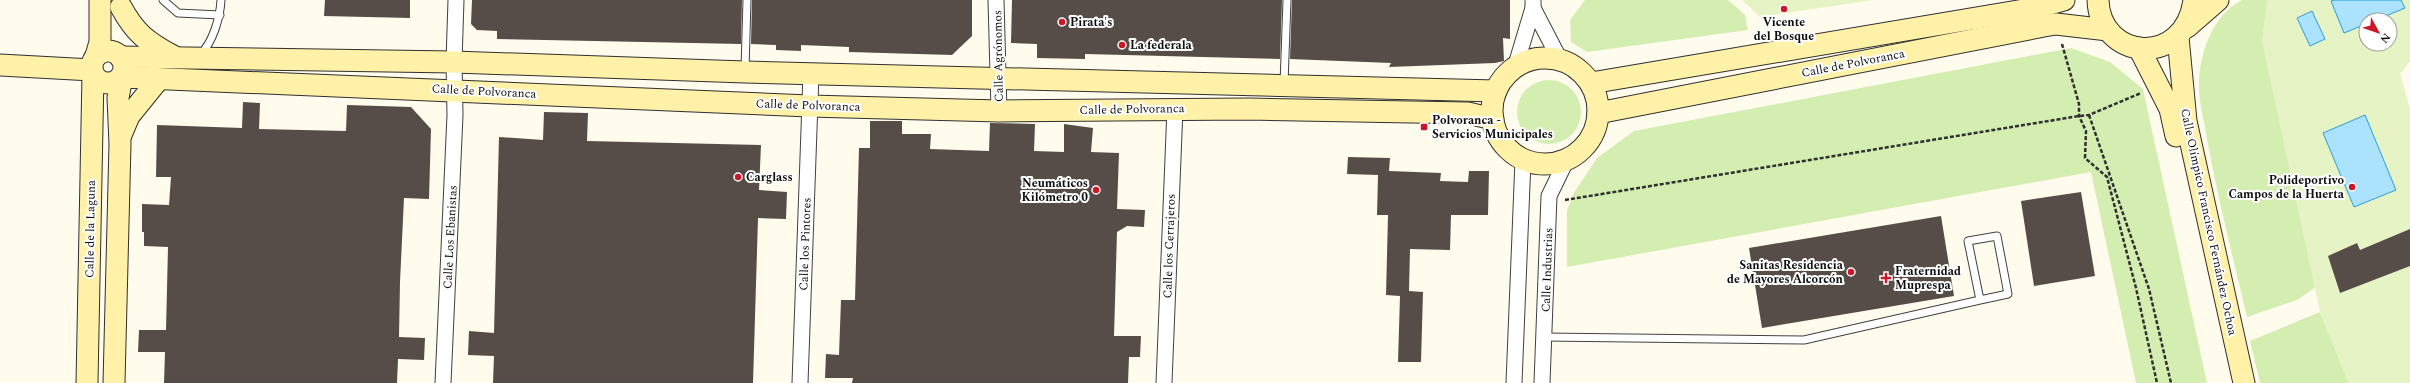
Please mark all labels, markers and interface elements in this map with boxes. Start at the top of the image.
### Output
marker: Vicente del Bosque [1779,4,1789,14]
street label: Calle Agrónomos [988,10,1009,102]
north arrow [2358,12,2398,52]
place label: Pirata's [1070,13,1113,32]
place label: Vicente del Bosque [1754,13,1814,46]
marker: Pirata's [1057,17,1067,27]
text: N [2376,29,2395,47]
place label: La federala [1130,36,1193,55]
marker: La federala [1117,40,1127,50]
street label: Calle de Polvoranca [1800,44,1907,83]
street label: Calle de Polvoranca [431,79,537,104]
street label: Calle de Polvoranca [755,94,861,117]
street label: Calle de Polvoranca [1079,99,1185,120]
street label: Calle Olímpico Francisco Fernández Ochoa [2175,107,2242,337]
place label: Polvoranca - Servicios Municipales [1432,111,1553,144]
marker: Polvoranca - Servicios Municipales [1419,122,1429,132]
place label: Carglass [746,168,793,187]
place label: Polideportivo Campos de la Huerta [2228,171,2345,204]
marker: Carglass [733,172,743,182]
place label: Neumáticos Kilómetro 0 [1022,174,1088,207]
street label: Calle de la Laguna [80,180,101,278]
marker: Polideportivo Campos de la Huerta [2347,182,2357,192]
street label: Calle Los Ebanistas [438,185,463,290]
marker: Neumáticos Kilómetro 0 [1091,185,1101,195]
street label: Calle los Cerrajeros [1158,193,1181,299]
street label: Calle los Pintores [794,197,817,291]
street label: Calle Industrias [1537,227,1558,313]
place label: Sanitas Residencia de Mayores Alcorcón [1727,256,1844,289]
place label: Fraternidad Muprespa [1895,262,1961,295]
marker: Sanitas Residencia de Mayores Alcorcón [1846,267,1856,277]
marker: Fraternidad Muprespa [1880,272,1892,284]

